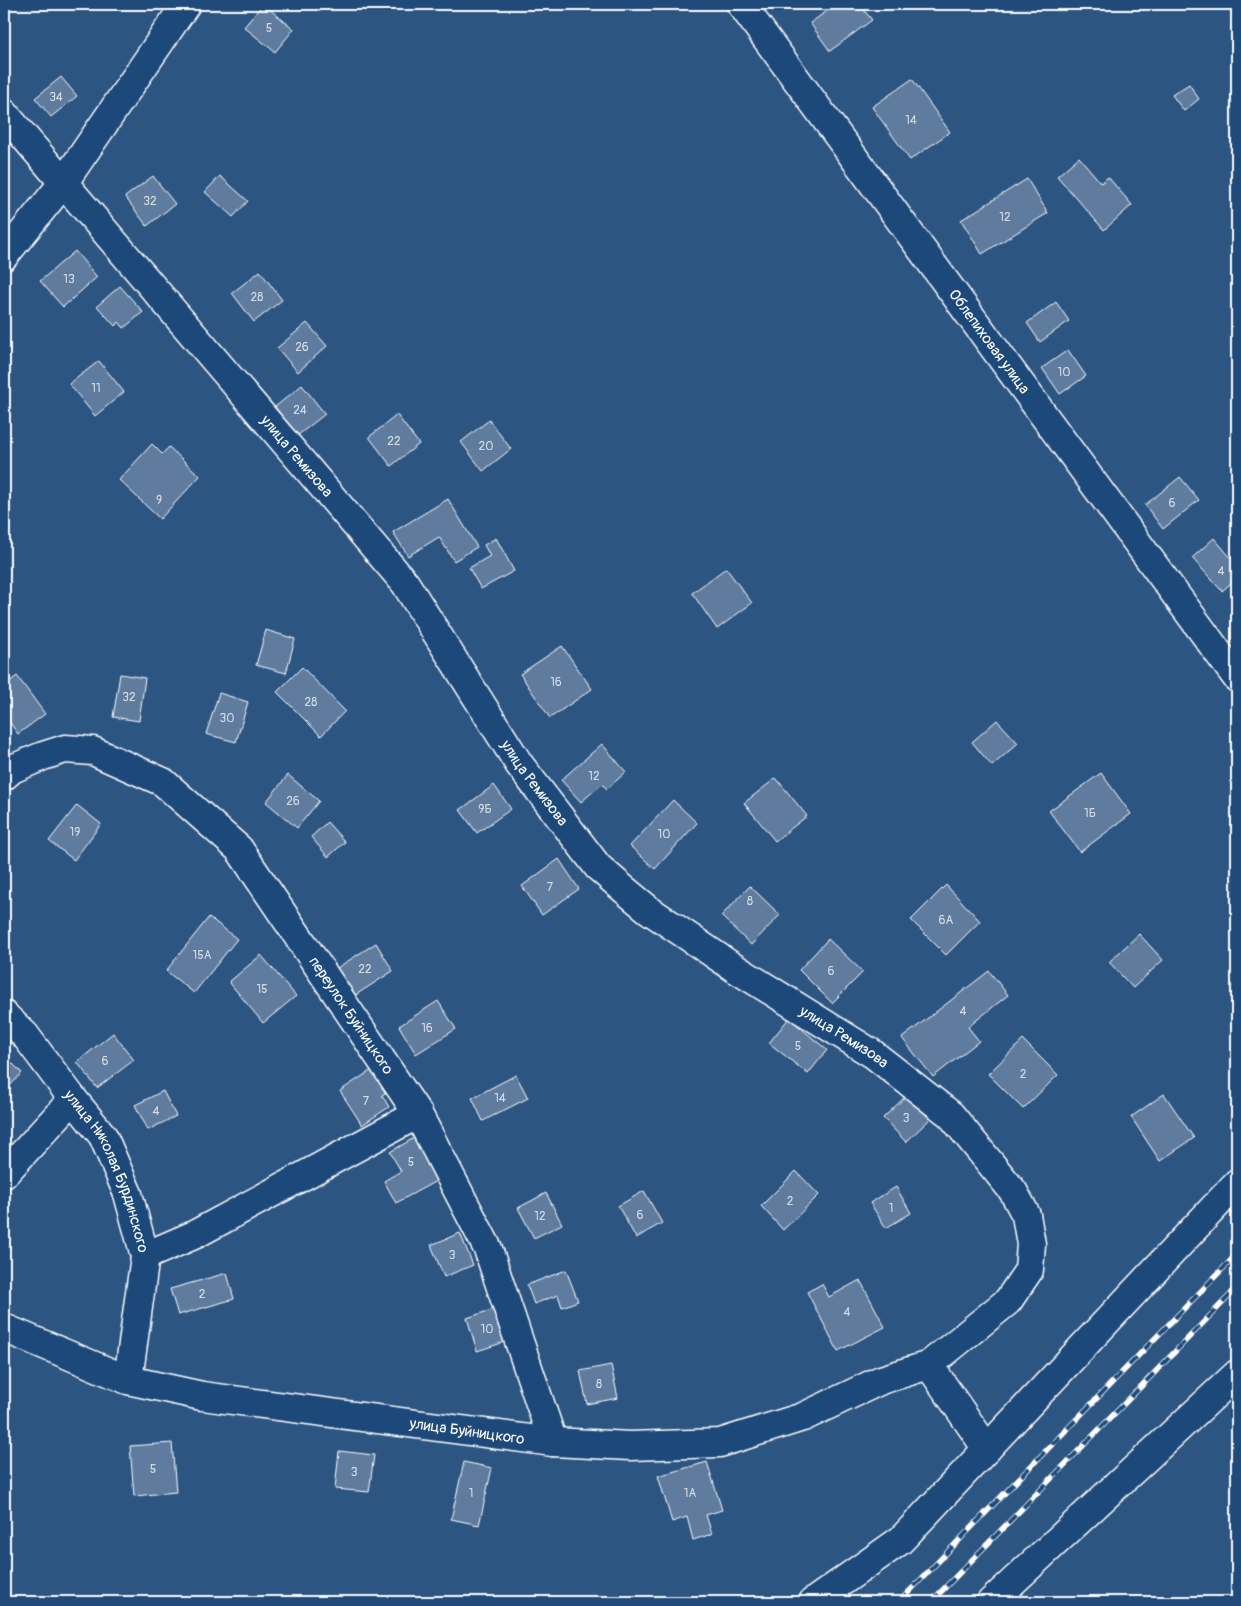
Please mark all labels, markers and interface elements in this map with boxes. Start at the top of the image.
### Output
house number: 5 [266,21,272,36]
house number: 34 [49,90,63,105]
house number: 14 [905,113,917,128]
house number: 32 [143,194,157,209]
house number: 12 [999,210,1011,225]
house number: 13 [63,272,75,287]
street label: Облепиховая улица [944,286,1034,398]
house number: 28 [251,290,263,305]
house number: 26 [295,340,309,355]
house number: 10 [1058,365,1070,380]
house number: 11 [91,381,101,396]
house number: 24 [293,403,307,418]
street label: улица Ремизова [255,411,337,501]
house number: 22 [387,434,401,449]
house number: 20 [479,439,493,454]
house number: 9 [156,493,162,508]
house number: 6 [1169,496,1176,511]
house number: 4 [1218,564,1225,579]
house number: 16 [550,675,562,690]
house number: 32 [122,690,136,705]
house number: 28 [305,695,317,710]
house number: 30 [220,711,234,726]
street label: улица Ремизова [496,736,572,830]
house number: 12 [588,769,600,784]
house number: 26 [286,794,300,809]
house number: 9Б [478,802,492,817]
house number: 1Б [1084,806,1096,821]
house number: 19 [70,825,80,840]
house number: 10 [658,827,670,842]
house number: 7 [547,880,554,895]
house number: 8 [747,894,753,909]
house number: 6А [939,913,954,928]
house number: 15А [193,948,212,963]
street label: переулок Буйницкого [304,953,397,1078]
house number: 22 [358,962,372,977]
house number: 6 [828,964,835,979]
house number: 15 [256,982,268,997]
street label: улица Ремизова [795,1001,892,1073]
house number: 4 [960,1004,967,1019]
house number: 16 [421,1021,433,1036]
house number: 5 [795,1039,801,1054]
house number: 6 [102,1054,109,1069]
house number: 2 [1020,1067,1027,1082]
street label: улица Николая Бурдинского [59,1086,153,1255]
house number: 14 [494,1091,506,1106]
house number: 7 [363,1094,370,1109]
house number: 4 [153,1104,160,1119]
house number: 3 [903,1111,910,1126]
house number: 5 [408,1155,414,1170]
house number: 2 [787,1194,794,1209]
house number: 1 [889,1201,893,1216]
house number: 6 [637,1208,644,1223]
house number: 12 [534,1209,546,1224]
house number: 3 [449,1248,456,1263]
house number: 2 [199,1287,206,1302]
house number: 4 [844,1305,851,1320]
house number: 10 [481,1322,493,1337]
house number: 8 [596,1377,602,1392]
street label: улица Буйницкого [407,1414,526,1449]
house number: 5 [150,1462,156,1477]
house number: 3 [351,1465,358,1480]
house number: 1 [469,1486,473,1501]
house number: 1А [684,1486,696,1501]

